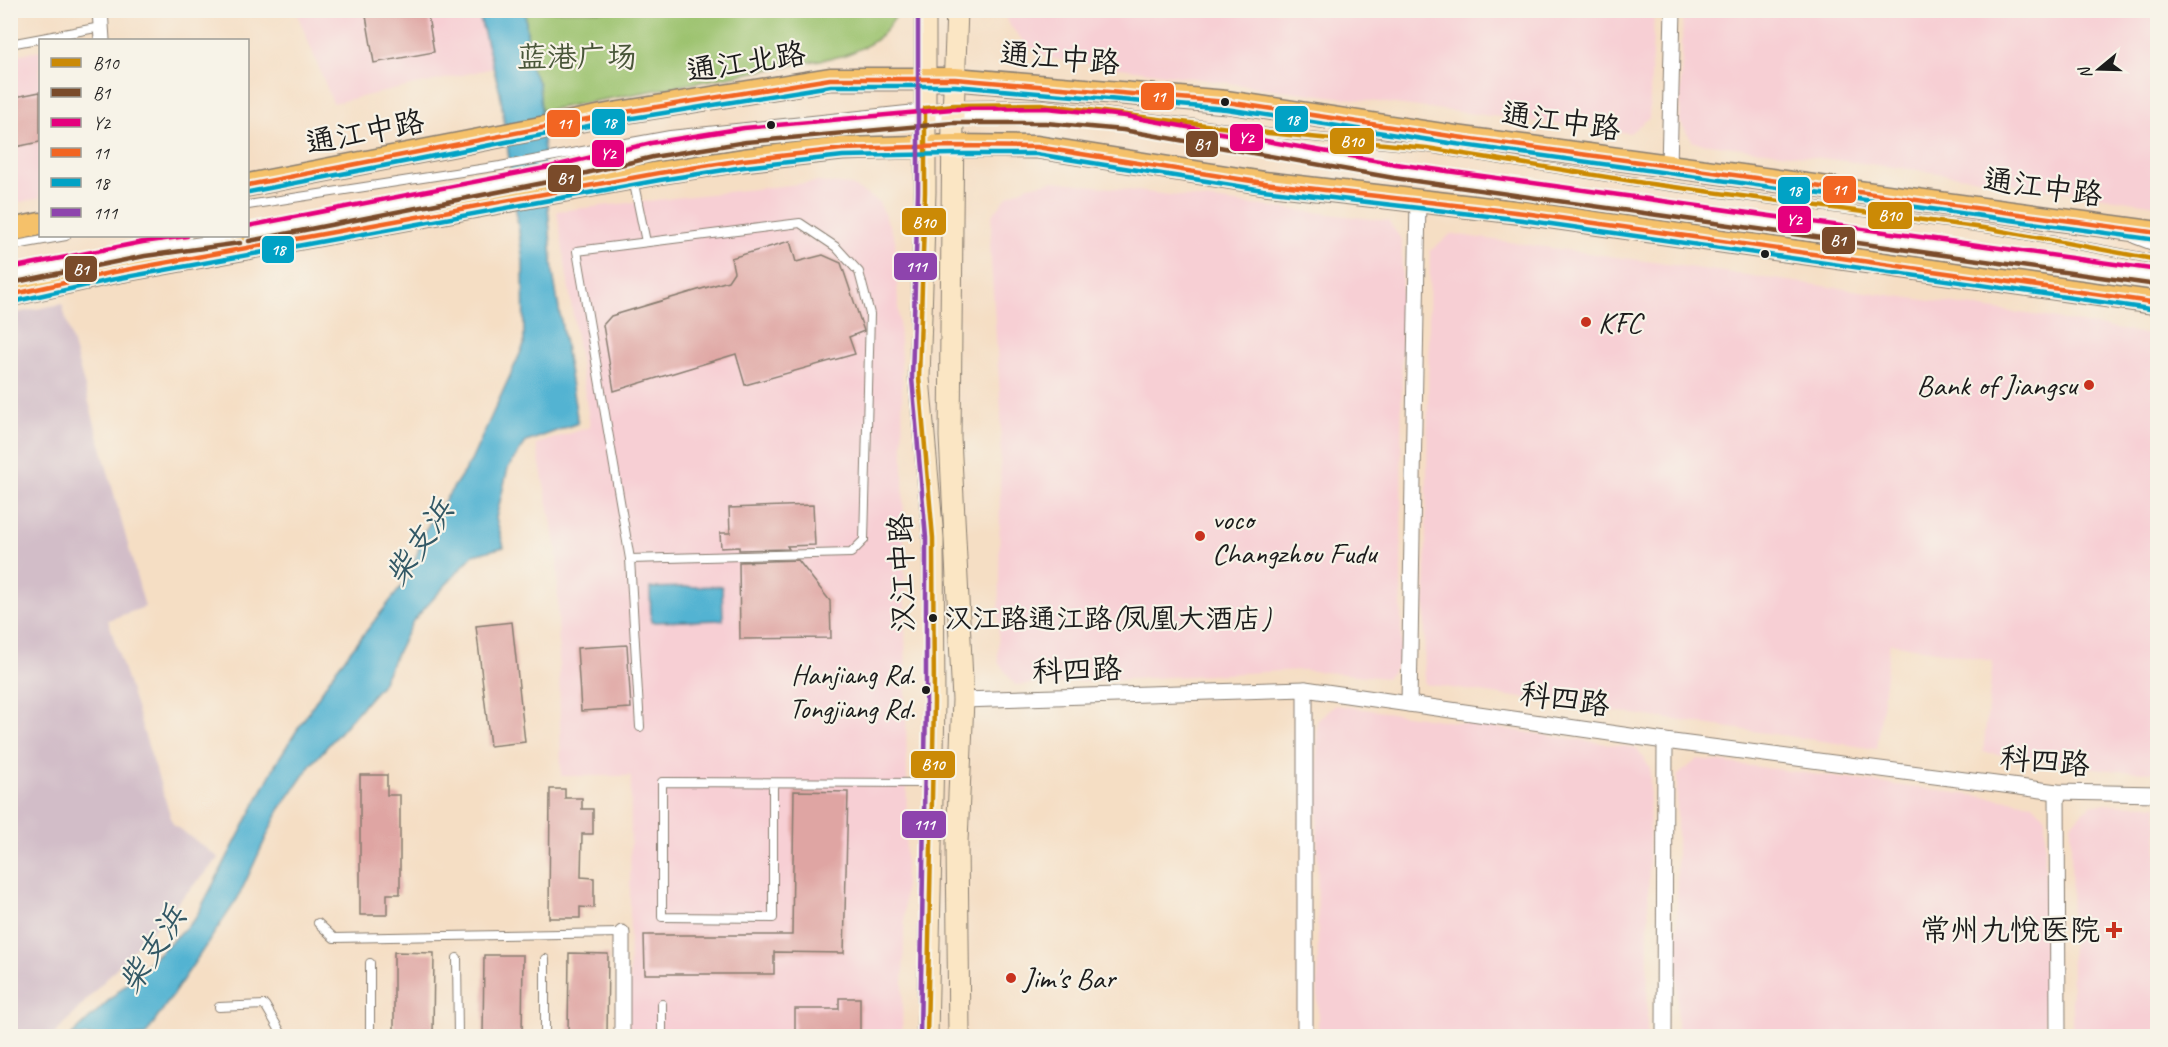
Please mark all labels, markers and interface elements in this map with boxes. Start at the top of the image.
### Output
street label: 通江北路 [684,34,808,90]
street label: 通江中路 [999,34,1121,82]
park label: 蓝港广场 [517,38,637,76]
legend [39,39,249,237]
north arrow [2069,39,2129,99]
text: B10 [93,52,120,74]
text: N [2074,63,2097,81]
text: B1 [93,82,111,104]
line badge: 11 [1140,82,1175,111]
text: 11 [1151,87,1167,107]
street label: 通江中路 [1499,94,1623,148]
unlabelled marker [1219,96,1231,108]
street label: 通江中路 [302,102,428,162]
line badge: 18 [1274,105,1309,133]
line badge: 18 [591,108,626,136]
line badge: 11 [546,109,581,138]
text: 18 [1285,110,1301,130]
text: Y2 [93,112,112,134]
text: 18 [602,113,618,133]
text: 11 [557,114,573,134]
unlabelled marker [765,119,777,131]
line badge: Y2 [1229,123,1264,152]
line badge: B10 [1329,127,1375,155]
text: Y2 [1238,128,1255,148]
line badge: B1 [1185,130,1219,158]
text: B10 [1341,132,1365,152]
text: B1 [1194,135,1212,155]
line badge: Y2 [591,139,625,168]
text: 11 [93,142,110,164]
text: Y2 [600,144,617,164]
street label: 通江中路 [1981,160,2105,214]
line badge: B1 [547,164,582,193]
text: B1 [557,169,575,189]
text: 18 [93,172,111,194]
line badge: 11 [1822,175,1857,204]
line badge: 18 [1777,176,1811,205]
text: 11 [1832,180,1848,200]
text: 18 [1787,181,1803,201]
line badge: B10 [1867,201,1913,230]
text: 111 [93,202,118,224]
line badge: Y2 [1777,205,1812,234]
text: B10 [1879,206,1903,226]
line badge: B10 [901,207,947,236]
text: Y2 [1786,210,1803,230]
text: B10 [913,213,937,233]
line badge: B1 [1821,226,1856,255]
text: B1 [1830,231,1848,251]
line badge: 18 [261,235,295,264]
text: 18 [271,240,287,260]
unlabelled marker [1759,248,1771,260]
line badge: 111 [893,252,938,281]
line badge: B1 [64,255,98,283]
text: 111 [905,257,929,277]
text: B1 [73,260,91,280]
place label: KFC [1598,303,1645,341]
marker: KFC [1579,315,1593,329]
place label: Bank of Jiangsu [1917,366,2079,404]
marker: Bank of Jiangsu [2082,378,2096,392]
water label: 柴支浜 [376,490,464,594]
place label: voco Changzhou Fudu [1212,500,1379,572]
street label: 汉江中路 [881,512,923,634]
marker: voco Changzhou Fudu [1193,529,1207,543]
place label: 汉江路通江路(凤凰大酒店) [944,601,1272,636]
marker: 汉江路通江路(凤凰大酒店) [927,612,939,624]
street label: 科四路 [1031,649,1123,691]
place label: Hanjiang Rd. Tongjiang Rd. [789,657,915,726]
street label: 科四路 [1518,674,1612,724]
marker: Hanjiang Rd. Tongjiang Rd. [920,684,932,696]
street label: 科四路 [1999,738,2091,784]
line badge: B10 [910,750,956,779]
text: B10 [922,755,946,775]
line badge: 111 [901,810,947,839]
text: 111 [913,815,937,835]
water label: 柴支浜 [109,897,196,1001]
place label: 常州九悦医院 [1920,911,2100,949]
marker: 常州九悦医院 [2105,921,2123,939]
place label: Jim's Bar [1021,959,1118,997]
marker: Jim's Bar [1004,971,1018,985]

